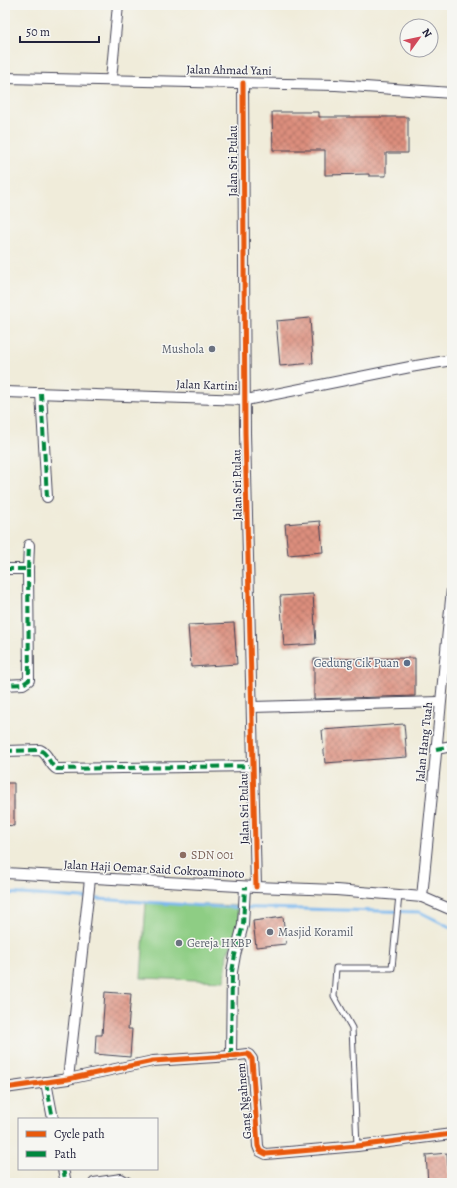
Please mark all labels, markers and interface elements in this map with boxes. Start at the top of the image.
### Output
scale bar [20,18,99,44]
north arrow [399,18,439,58]
text: 50 m [26,24,50,40]
text: N [418,25,435,40]
street label: Jalan Ahmad Yani [186,61,272,79]
street label: Jalan Sri Pulau [225,125,241,197]
place label: Mushola [162,341,204,357]
marker: Mushola [207,344,217,354]
street label: Jalan Kartini [176,376,238,394]
street label: Jalan Sri Pulau [228,449,246,521]
place label: Gedung Cik Puan [314,655,399,671]
marker: Gedung Cik Puan [402,658,412,668]
street label: Jalan Hang Tuah [412,700,436,783]
street label: Jalan Sri Pulau [235,773,253,845]
place label: SDN 001 [191,847,234,863]
marker: SDN 001 [178,850,188,860]
street label: Jalan Haji Oemar Said Cokroaminoto [63,856,245,882]
place label: Masjid Koramil [278,924,353,940]
marker: Masjid Koramil [265,927,275,937]
place label: Gereja HKBP [187,935,252,951]
marker: Gereja HKBP [174,938,184,948]
street label: Gang Ngahnem [233,1062,255,1140]
legend [18,1118,158,1170]
text: Cycle path [54,1126,105,1142]
text: Path [54,1146,77,1162]

